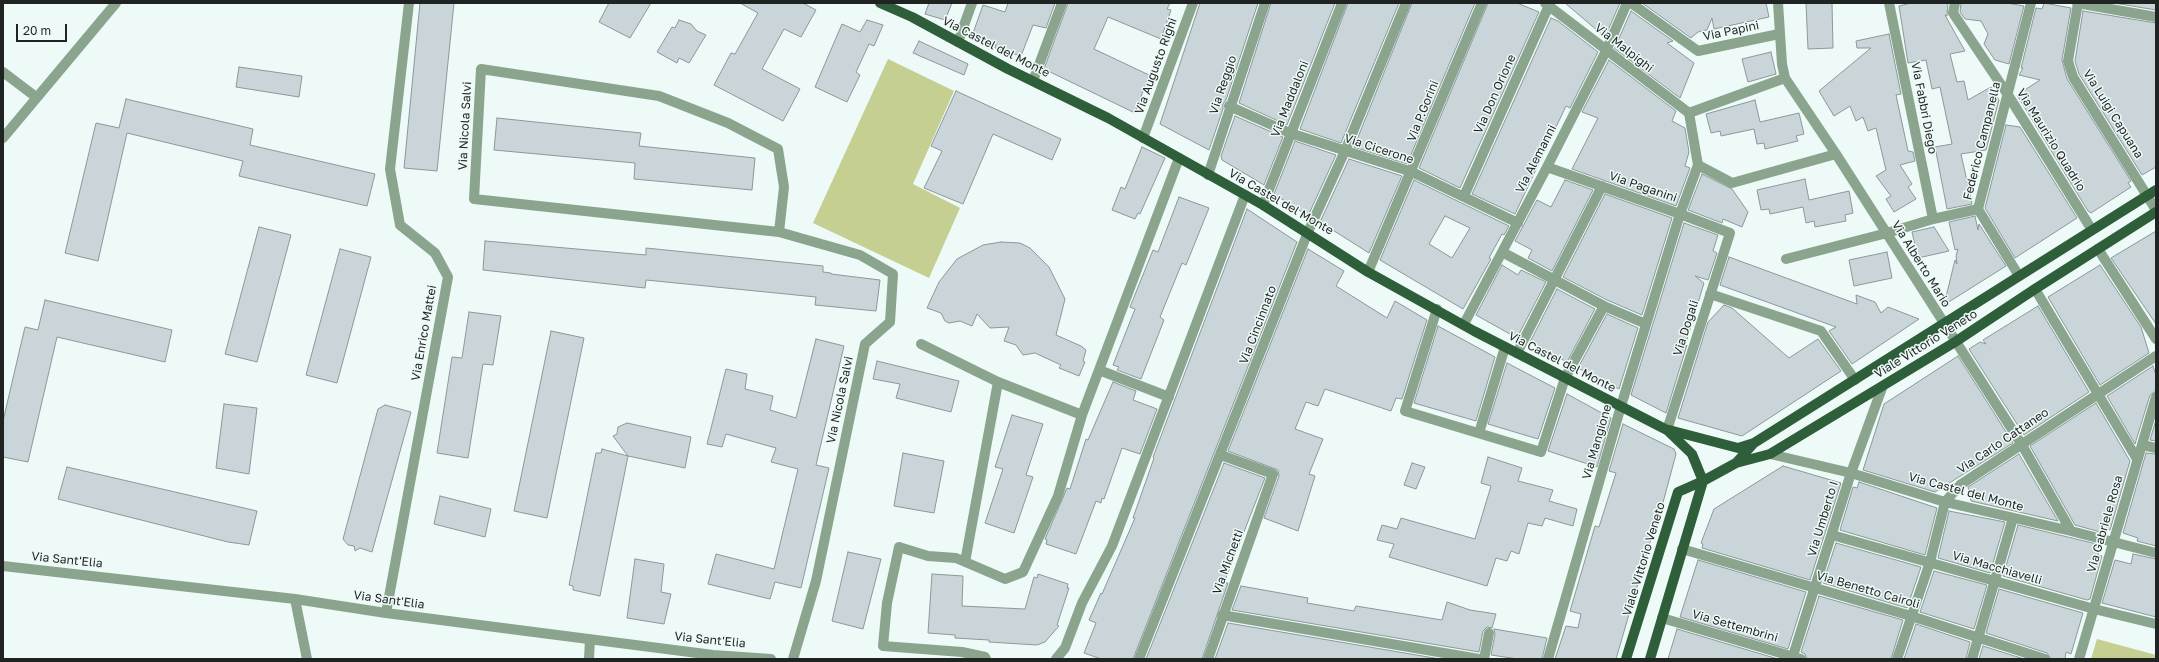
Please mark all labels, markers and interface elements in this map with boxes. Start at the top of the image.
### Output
street label: Via Castel del Monte [940,14,1052,80]
scale bar [18,16,69,42]
street label: Via Augusto Righi [1132,16,1180,116]
street label: Via Papini [1702,18,1760,44]
street label: Via Malpighi [1592,21,1656,75]
text: 20 m [23,23,51,38]
street label: Via Don Orione [1471,52,1519,136]
street label: Via Reggio [1206,54,1240,116]
street label: Via Maddaloni [1268,59,1312,139]
street label: Via Fabbri Diego [1908,61,1940,155]
street label: Via Luigi Capuana [2080,67,2146,161]
street label: Via P.Gorini [1404,78,1442,144]
street label: Federico Campanella [1960,80,2004,202]
street label: Via Nicola Salvi [455,81,475,171]
street label: Via Maurizio Quadrio [2014,86,2088,194]
street label: Via Alemanni [1513,122,1559,196]
street label: Via Cicerone [1343,131,1415,167]
street label: Via Castel del Monte [1226,166,1336,238]
street label: Via Paganini [1607,169,1679,205]
street label: Via Alberto Mario [1889,218,1953,310]
street label: Via Enrico Mattei [408,284,440,382]
street label: Via Cincinnato [1236,284,1280,366]
street label: Via Dogali [1670,298,1702,358]
street label: Viale Vittorio Veneto [1872,307,1980,381]
street label: Via Castel del Monte [1506,329,1618,395]
street label: Via Nicola Salvi [824,355,856,445]
street label: Via Mangione [1579,403,1615,481]
street label: Via Carlo Cattaneo [1955,405,2051,477]
street label: Via Castel del Monte [1907,470,2025,514]
street label: Via Gabriele Rosa [2084,474,2126,574]
street label: Via Umberto I [1805,479,1841,559]
street label: Viale Vittorio Veneto [1620,500,1668,618]
street label: Via Michetti [1210,528,1246,596]
street label: Via Macchiavelli [1950,548,2044,588]
street label: Via Sant'Elia [31,549,103,571]
street label: Via Benetto Cairoli [1815,568,1921,612]
street label: Via Sant'Elia [353,588,425,612]
street label: Via Settembrini [1690,607,1780,645]
street label: Via Sant'Elia [674,629,746,651]

